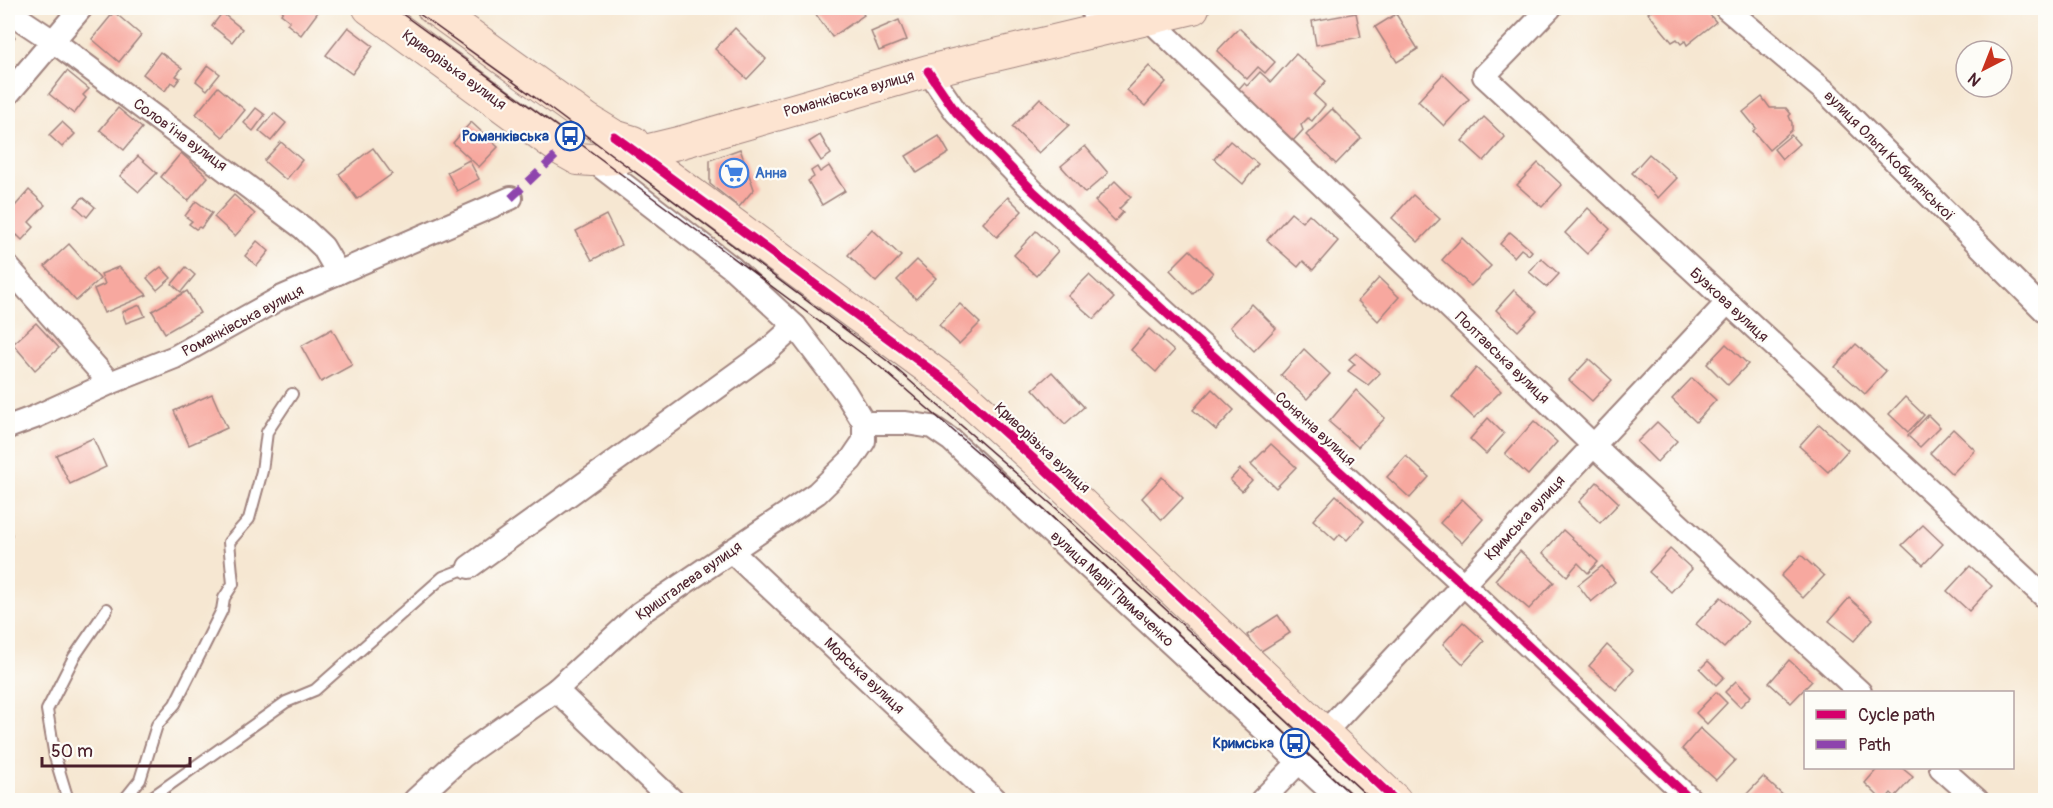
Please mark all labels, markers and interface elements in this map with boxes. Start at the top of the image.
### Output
street label: Криворізька вулиця [398,26,510,114]
north arrow [1954,39,2014,99]
street label: Романківська вулиця [782,66,916,122]
text: N [1964,68,1985,90]
street label: вулиця Ольги Кобилянської [1820,87,1958,225]
street label: Соловʼїна вулиця [129,94,231,176]
bus stop icon: Романківська [554,120,586,152]
place label: Романківська [462,127,549,146]
supermarket icon: Анна [718,157,750,189]
place label: Анна [755,164,787,183]
street label: Бузкова вулиця [1686,264,1772,346]
street label: Романківська вулиця [179,281,307,361]
street label: Полтавська вулиця [1451,308,1553,408]
street label: Сонячна вулиця [1271,388,1359,470]
street label: Криворізька вулиця [990,399,1094,497]
street label: Кримська вулиця [1481,471,1569,565]
street label: вулиця Марії Примаченко [1046,527,1178,651]
street label: Кришталева вулиця [632,537,746,625]
street label: Морська вулиця [820,634,908,718]
legend [1804,691,2014,769]
text: Cycle path [1858,704,1935,727]
bus stop icon: Кримська [1279,727,1311,759]
scale bar [42,730,190,768]
place label: Кримська [1212,734,1274,753]
text: Path [1858,734,1891,757]
text: 50 m [51,740,93,763]

